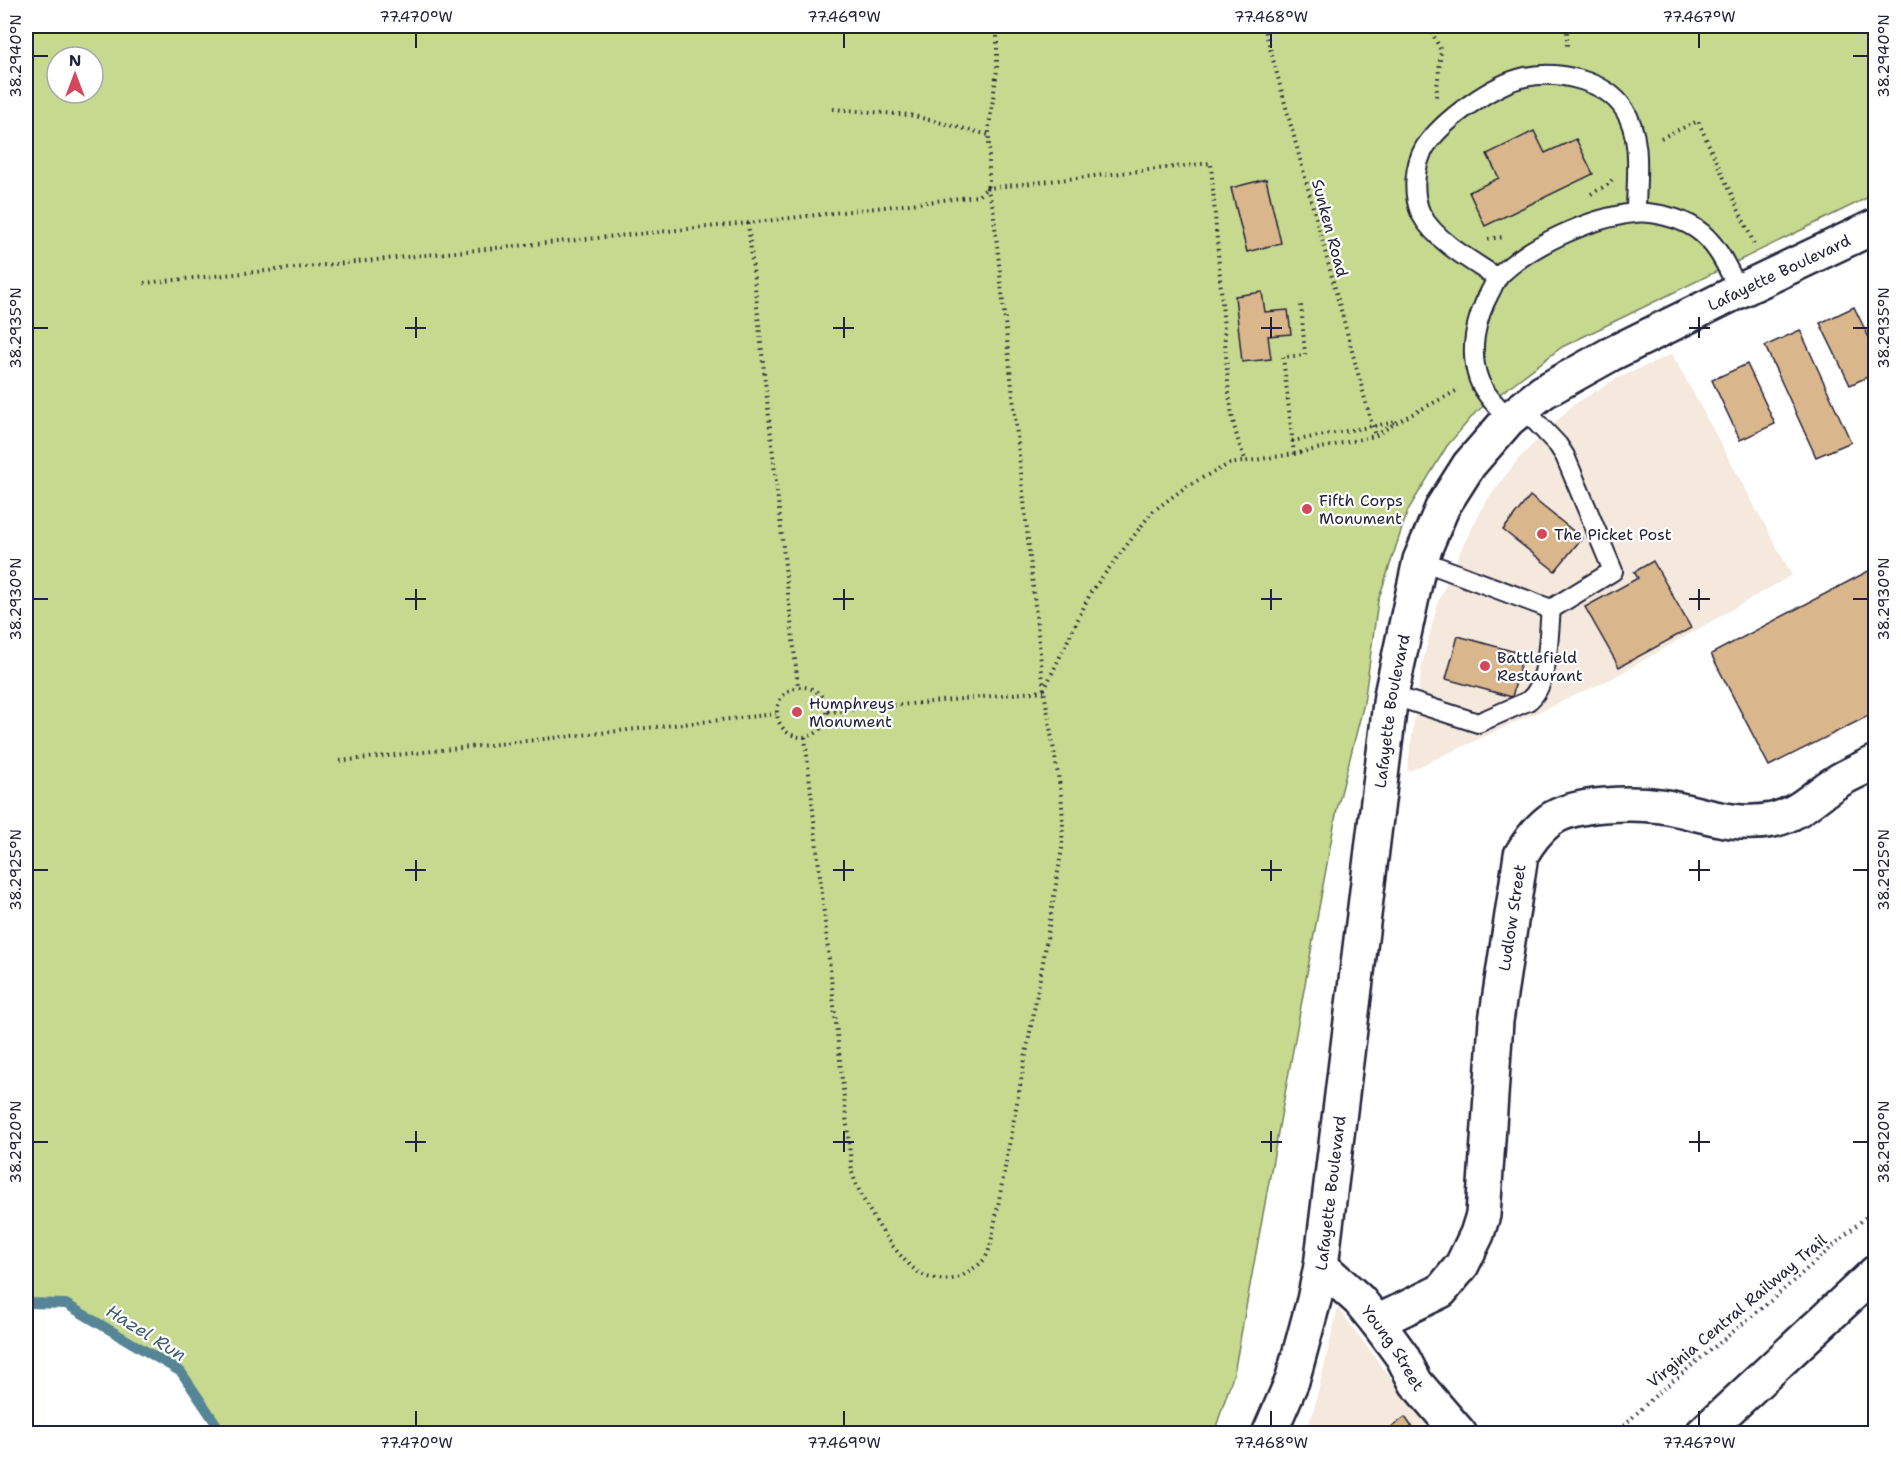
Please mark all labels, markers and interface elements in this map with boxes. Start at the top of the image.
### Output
text: 77.470°W [379,7,453,27]
text: 77.469°W [807,7,881,27]
text: 77.468°W [1234,7,1308,27]
text: 77.467°W [1662,7,1736,27]
text: 38.2940°N [6,14,26,98]
text: 38.2940°N [1874,14,1894,98]
north arrow [45,45,105,105]
text: N [69,50,81,71]
street label: Sunken Road [1307,177,1353,279]
street label: Lafayette Boulevard [1704,229,1854,315]
text: 38.2935°N [6,287,26,369]
text: 38.2935°N [1874,287,1894,369]
place label: Fifth Corps Monument [1319,490,1403,529]
marker: Fifth Corps Monument [1300,502,1314,516]
place label: The Picket Post [1554,524,1672,545]
marker: The Picket Post [1535,527,1549,541]
text: 38.2930°N [6,557,26,641]
text: 38.2930°N [1874,557,1894,641]
street label: Lafayette Boulevard [1369,632,1414,789]
place label: Battlefield Restaurant [1497,647,1583,686]
marker: Battlefield Restaurant [1478,659,1492,673]
place label: Humphreys Monument [809,693,895,732]
marker: Humphreys Monument [790,705,804,719]
text: 38.2925°N [6,829,26,911]
text: 38.2925°N [1874,829,1894,911]
street label: Ludlow Street [1493,863,1530,972]
text: 38.2920°N [6,1101,26,1183]
text: 38.2920°N [1874,1101,1894,1183]
street label: Lafayette Boulevard [1310,1114,1350,1272]
street label: Virginia Central Railway Trail [1643,1229,1831,1392]
water label: Hazel Run [101,1299,191,1367]
street label: Young Street [1357,1301,1429,1396]
text: 77.470°W [379,1433,453,1453]
text: 77.469°W [807,1433,881,1453]
text: 77.468°W [1234,1433,1308,1453]
text: 77.467°W [1662,1433,1736,1453]

